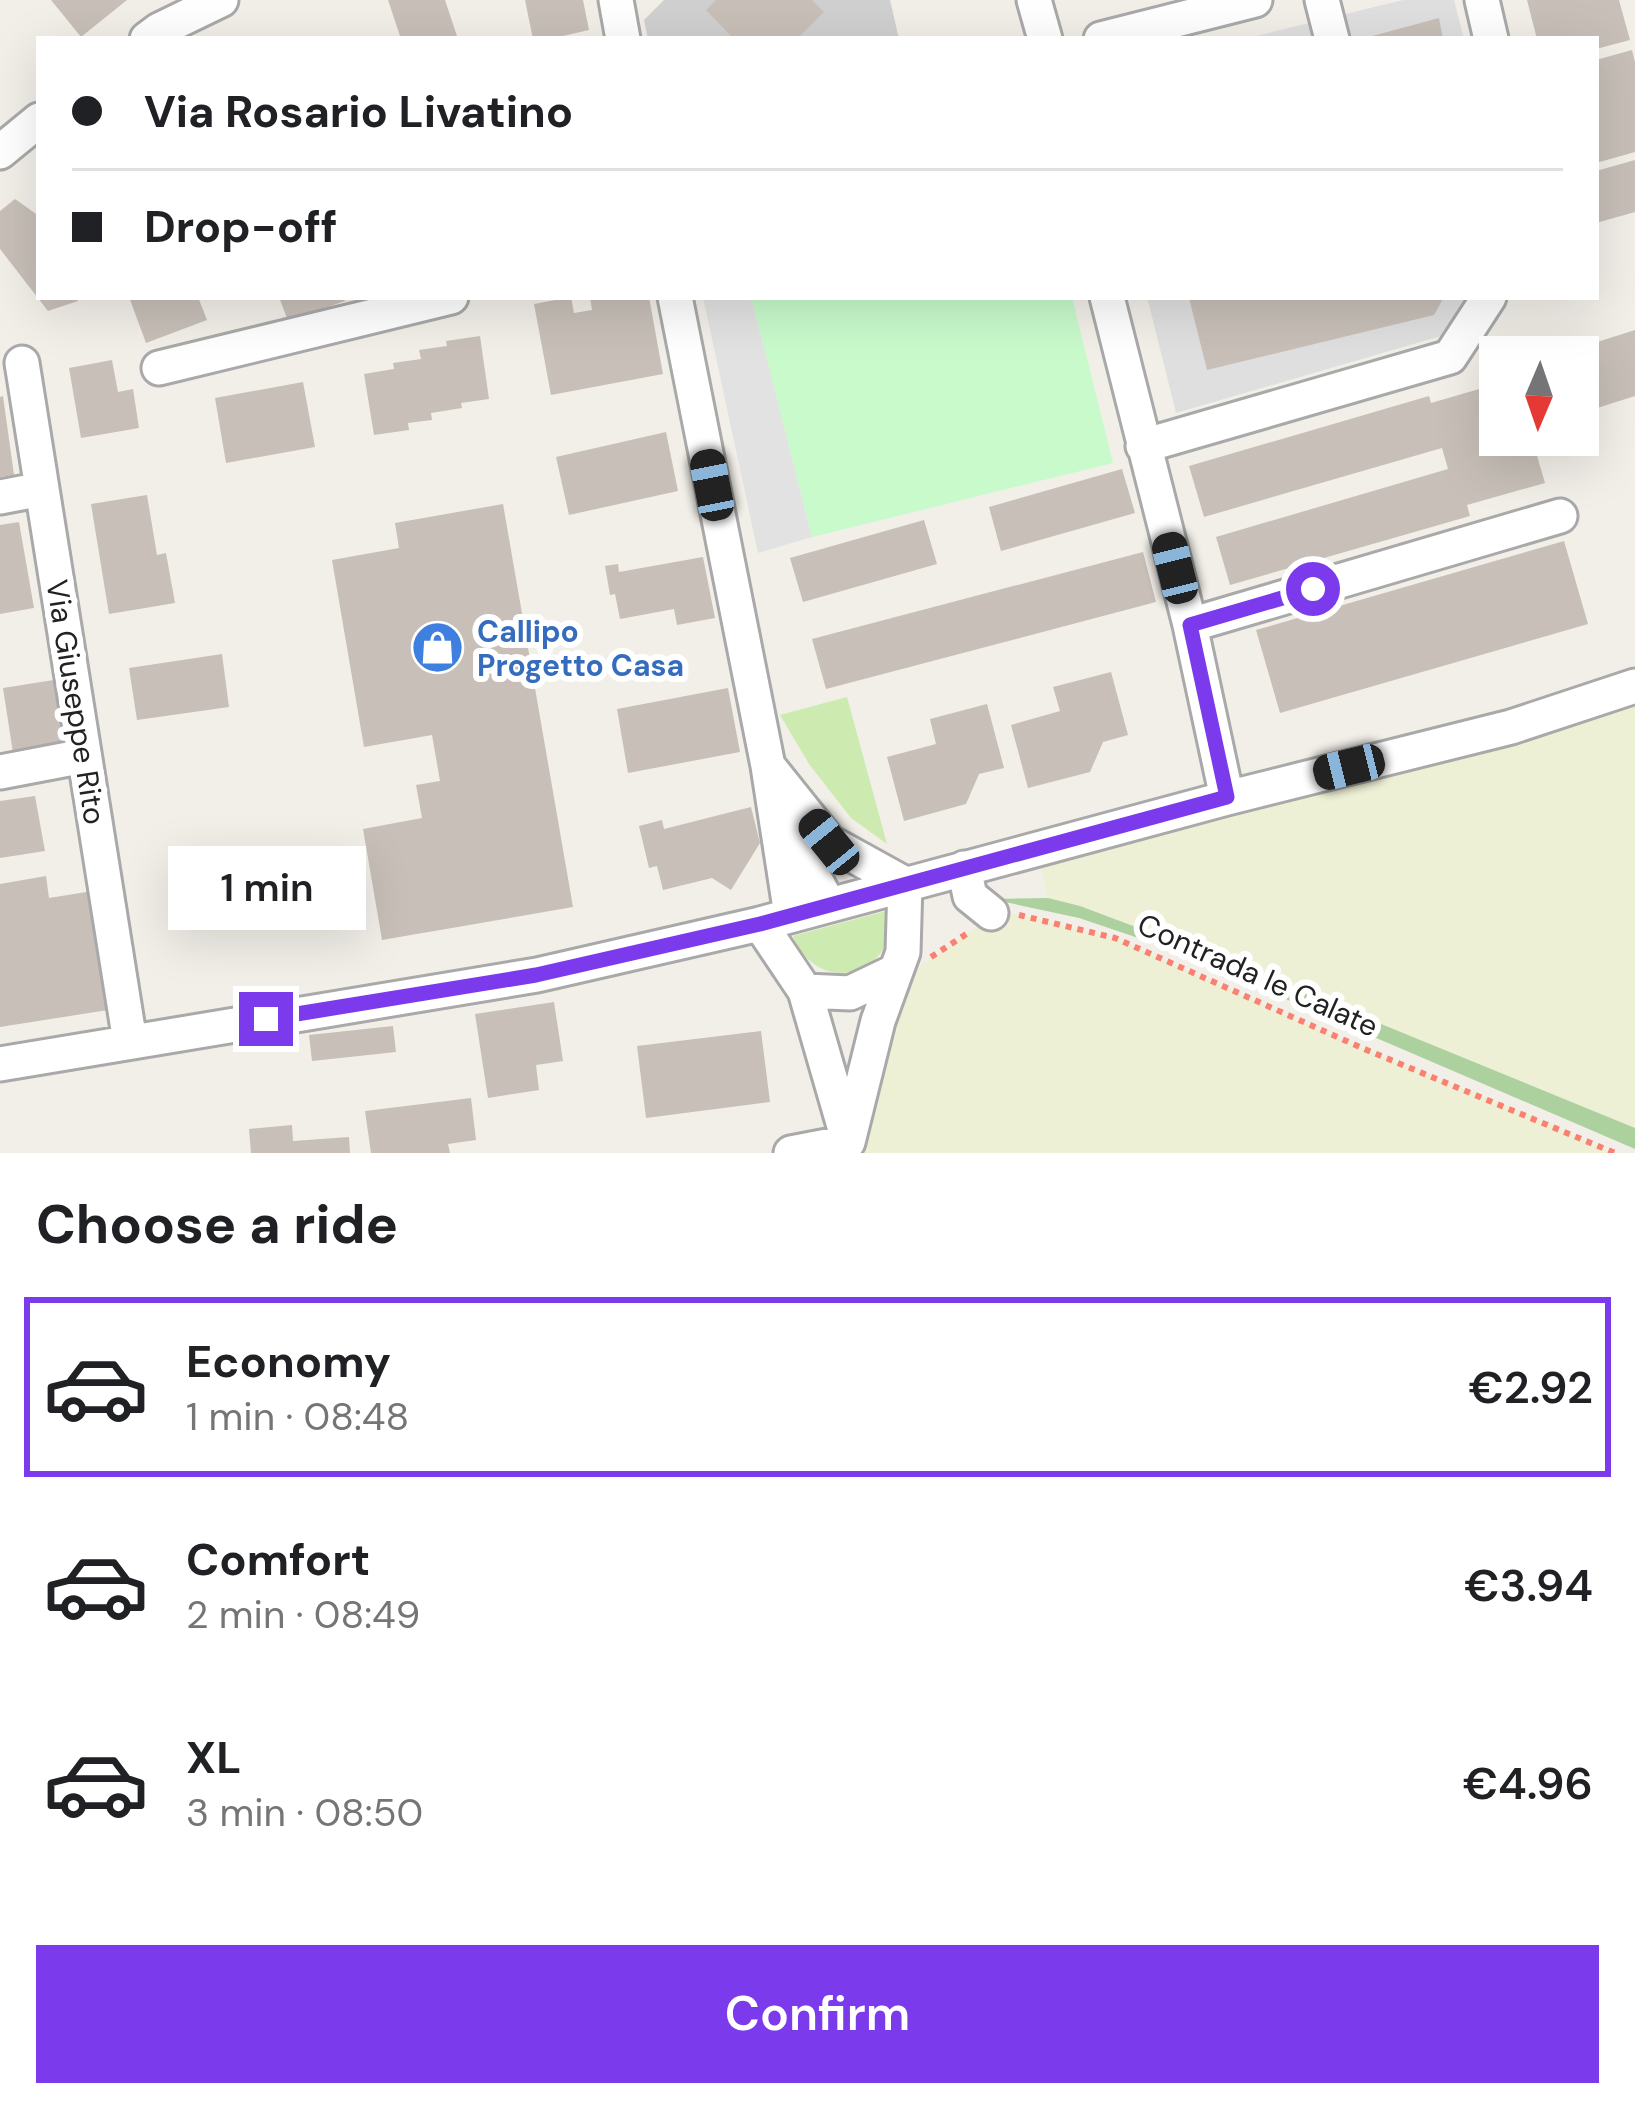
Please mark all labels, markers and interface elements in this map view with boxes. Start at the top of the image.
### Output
text: Via Rosario Livatino [144,82,573,141]
text: Drop-off [144,197,338,256]
north arrow [1479,336,1599,456]
map controls [1479,336,1599,456]
car [687,446,737,524]
car [1149,529,1201,607]
route start [1286,562,1340,616]
street label: Via Giuseppe Rito [37,577,115,827]
place label: Callipo Progetto Casa [477,612,684,685]
shop icon: Callipo Progetto Casa [410,620,466,676]
car [1310,741,1388,793]
car [792,803,866,881]
callout: 1 min [167,845,365,929]
text: 1 min [220,862,314,913]
street label: Contrada le Calate [1132,904,1384,1046]
route end [239,992,293,1046]
text: Choose a ride [36,1189,398,1260]
text: Economy [186,1332,391,1391]
icon: car [42,1333,150,1441]
text: €2.92 [1468,1358,1593,1417]
text: 1 min · 08:48 [186,1391,409,1442]
text: Comfort [186,1530,370,1589]
icon: car [42,1531,150,1639]
text: €3.94 [1464,1556,1593,1615]
text: 2 min · 08:49 [186,1589,420,1640]
text: XL [186,1728,241,1787]
icon: car [42,1729,150,1837]
text: €4.96 [1463,1754,1593,1813]
text: 3 min · 08:50 [186,1787,423,1838]
button: Confirm [36,1945,1599,2083]

